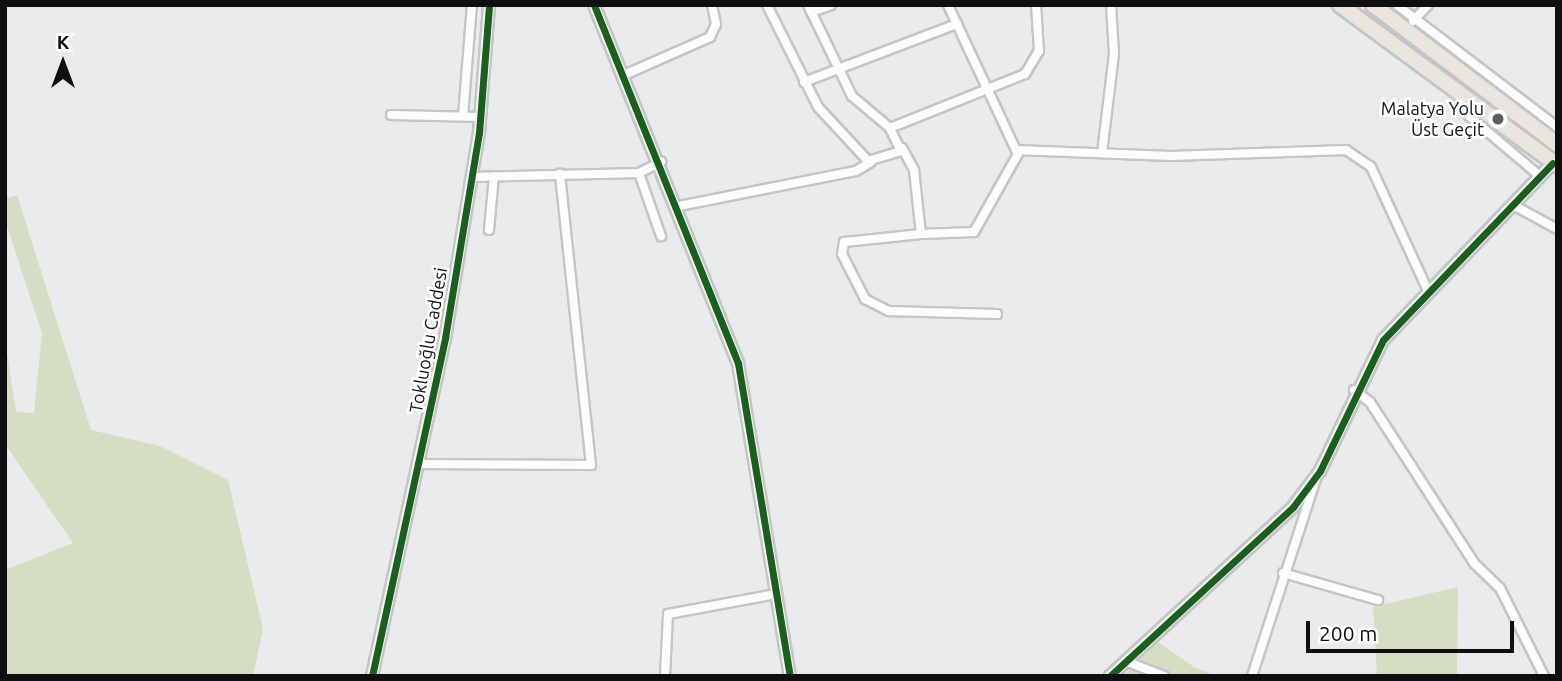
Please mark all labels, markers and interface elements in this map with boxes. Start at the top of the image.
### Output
north arrow [28,28,98,98]
text: K [57,31,69,53]
place label: Malatya Yolu Üst Geçit [1381,98,1484,140]
marker: Malatya Yolu Üst Geçit [1490,111,1506,127]
street label: Tokluoğlu Caddesi [405,266,451,414]
scale bar [1310,608,1518,652]
text: 200 m [1319,621,1377,645]

